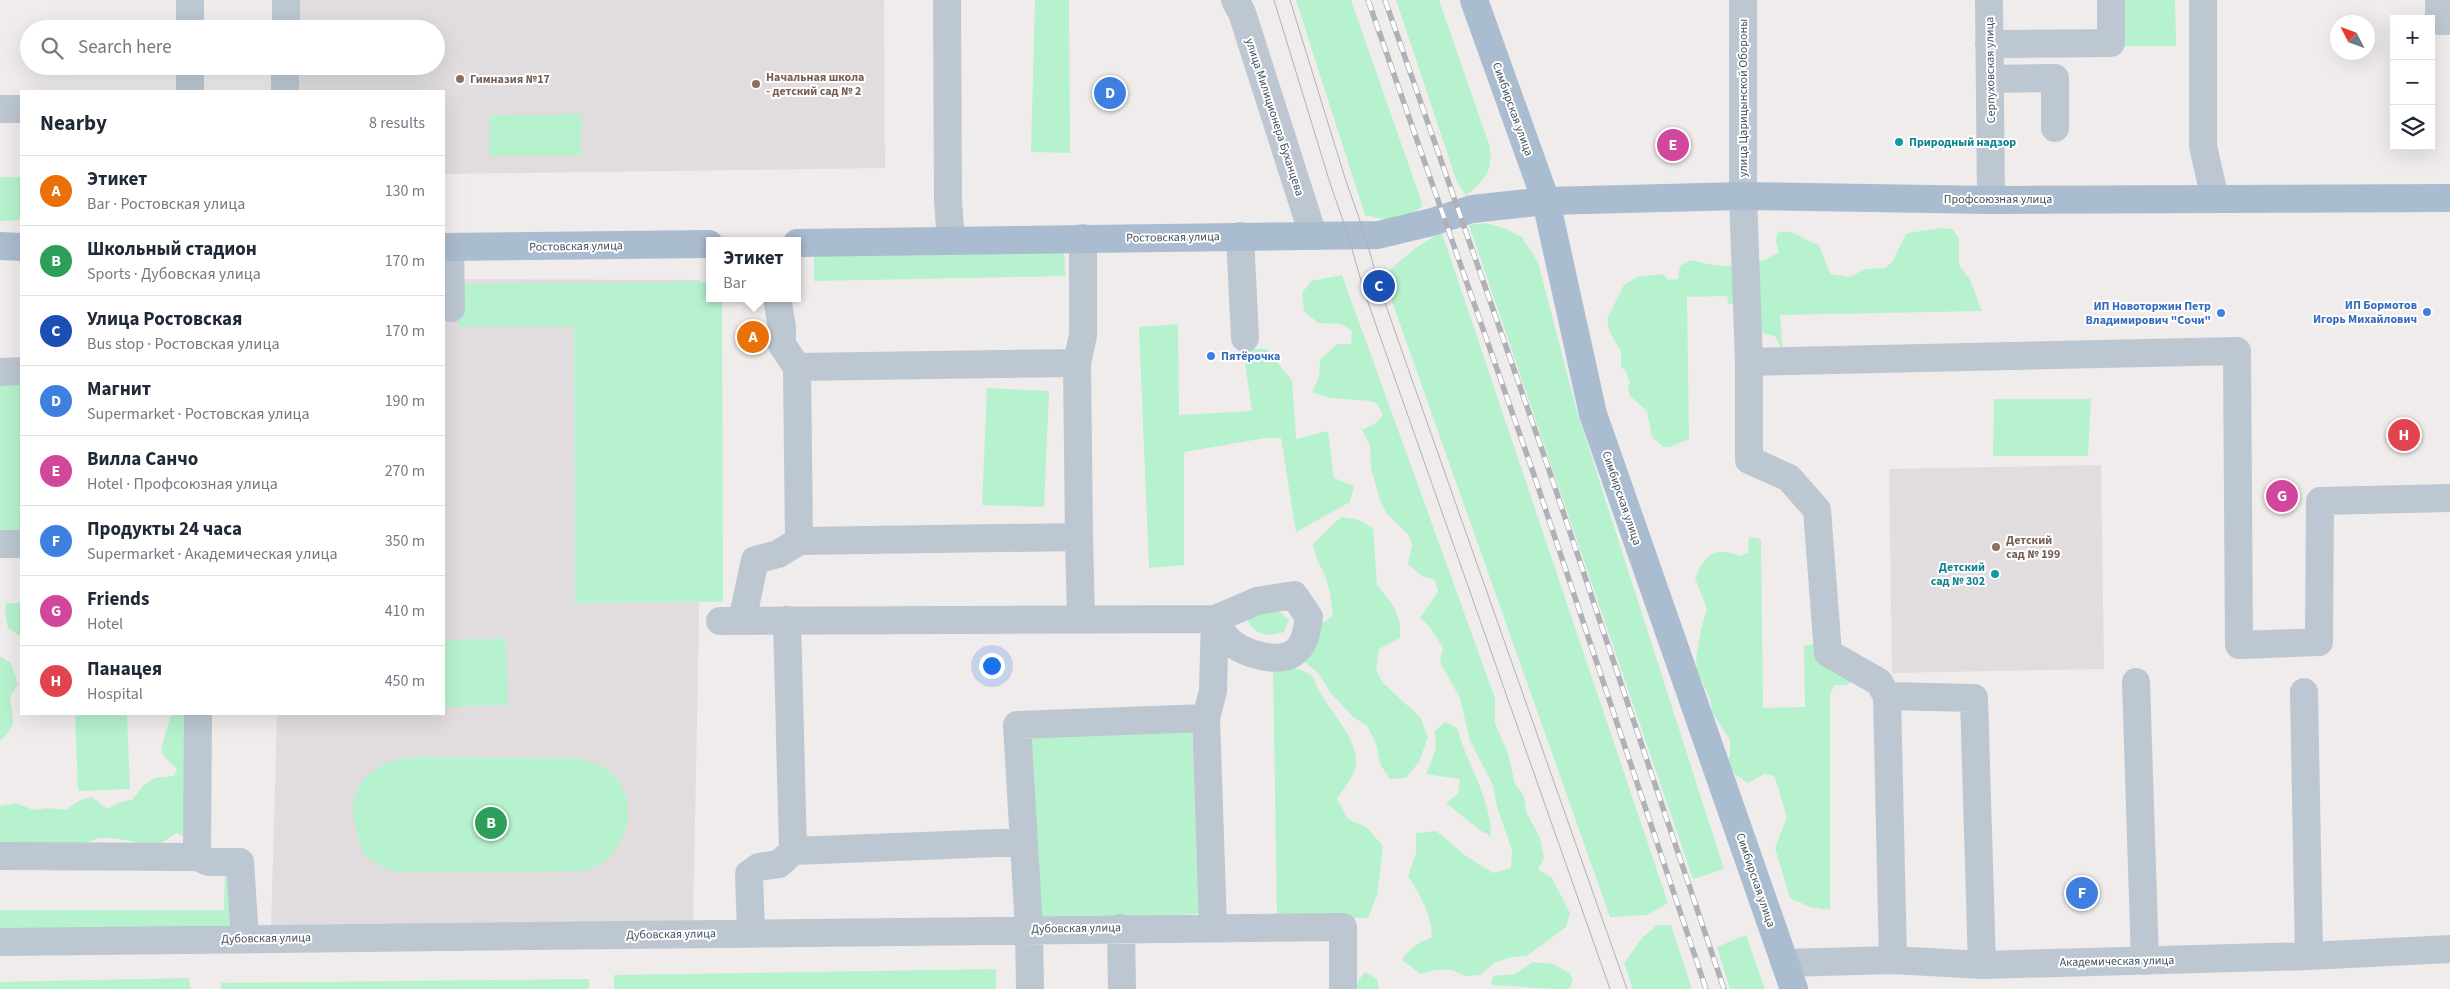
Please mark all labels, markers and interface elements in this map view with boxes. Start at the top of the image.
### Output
north arrow [2330,15,2375,60]
map controls [2390,15,2435,150]
button: + [2390,15,2435,60]
street label: Серпуховская улица [1981,17,2000,123]
street label: улица Царицынской Обороны [1735,19,1752,177]
search box [20,20,445,75]
icon: search [38,34,66,62]
text: Search here [78,34,172,61]
street label: улица Милиционера Буханцева [1241,36,1308,198]
street label: Симбирская улица [1488,60,1537,158]
button: − [2390,60,2435,105]
place label: Начальная школа - детский сад № 2 [766,69,864,100]
place label: Гимназия №17 [470,71,550,88]
marker: Гимназия №17 [454,73,466,85]
pin: D [1094,74,1126,112]
marker: Начальная школа - детский сад № 2 [750,78,762,90]
button: layers [2390,105,2435,150]
text: Nearby [40,108,107,138]
text: 8 results [369,112,425,134]
pin: E [1657,126,1689,164]
place label: Природный надзор [1909,134,2016,151]
marker: Природный надзор [1893,136,1905,148]
text: Этикет [87,166,147,193]
text: A [51,180,61,202]
text: 130 m [385,180,425,202]
street label: Профсоюзная улица [1944,191,2052,208]
text: Bar · Ростовская улица [87,193,245,215]
street label: Ростовская улица [1126,228,1220,247]
text: Школьный стадион [87,236,257,263]
street label: Ростовская улица [529,237,623,256]
popup [706,237,801,302]
text: Этикет [723,245,784,272]
text: B [51,250,61,272]
text: 170 m [385,250,425,272]
text: Sports · Дубовская улица [87,263,261,285]
pin: C [1363,267,1395,305]
text: Bar [723,272,746,294]
place label: ИП Бормотов Игорь Михайлович [2313,297,2417,328]
place label: ИП Новоторжин Петр Владимирович "Сочи" [2086,298,2211,329]
text: Улица Ростовская [87,306,242,333]
marker: ИП Бормотов Игорь Михайлович [2421,306,2433,318]
marker: ИП Новоторжин Петр Владимирович "Сочи" [2215,307,2227,319]
pin: A [737,318,769,356]
text: C [51,320,61,342]
text: 170 m [385,320,425,342]
text: Bus stop · Ростовская улица [87,333,279,355]
place label: Пятёрочка [1221,348,1280,365]
marker: Пятёрочка [1205,350,1217,362]
text: Магнит [87,376,151,403]
text: D [51,390,61,412]
text: 190 m [385,390,425,412]
text: Supermarket · Ростовская улица [87,403,310,425]
pin: H [2388,416,2420,454]
text: Вилла Санчо [87,446,198,473]
street label: Симбирская улица [1597,449,1646,548]
text: E [52,460,60,482]
text: 270 m [385,460,425,482]
text: Hotel · Профсоюзная улица [87,473,278,495]
pin: G [2266,477,2298,515]
text: Продукты 24 часа [87,516,242,543]
text: F [52,530,60,552]
text: 350 m [385,530,425,552]
place label: Детский сад № 199 [2006,532,2060,563]
marker: Детский сад № 199 [1990,541,2002,553]
text: Supermarket · Академическая улица [87,543,337,565]
place label: Детский сад № 302 [1931,559,1985,590]
marker: Детский сад № 302 [1989,568,2001,580]
text: Friends [87,586,149,613]
text: G [51,600,61,622]
text: 410 m [385,600,425,622]
text: Hotel [87,613,123,635]
your location [979,653,1005,679]
text: Панацея [87,656,162,683]
text: H [51,670,61,692]
text: 450 m [385,670,425,692]
text: Hospital [87,683,143,705]
pin: B [475,804,507,842]
street label: Симбирская улица [1731,831,1780,930]
pin: F [2066,874,2098,912]
street label: Дубовская улица [1031,919,1121,938]
street label: Дубовская улица [626,925,716,944]
street label: Дубовская улица [221,929,311,948]
street label: Академическая улица [2060,952,2174,971]

